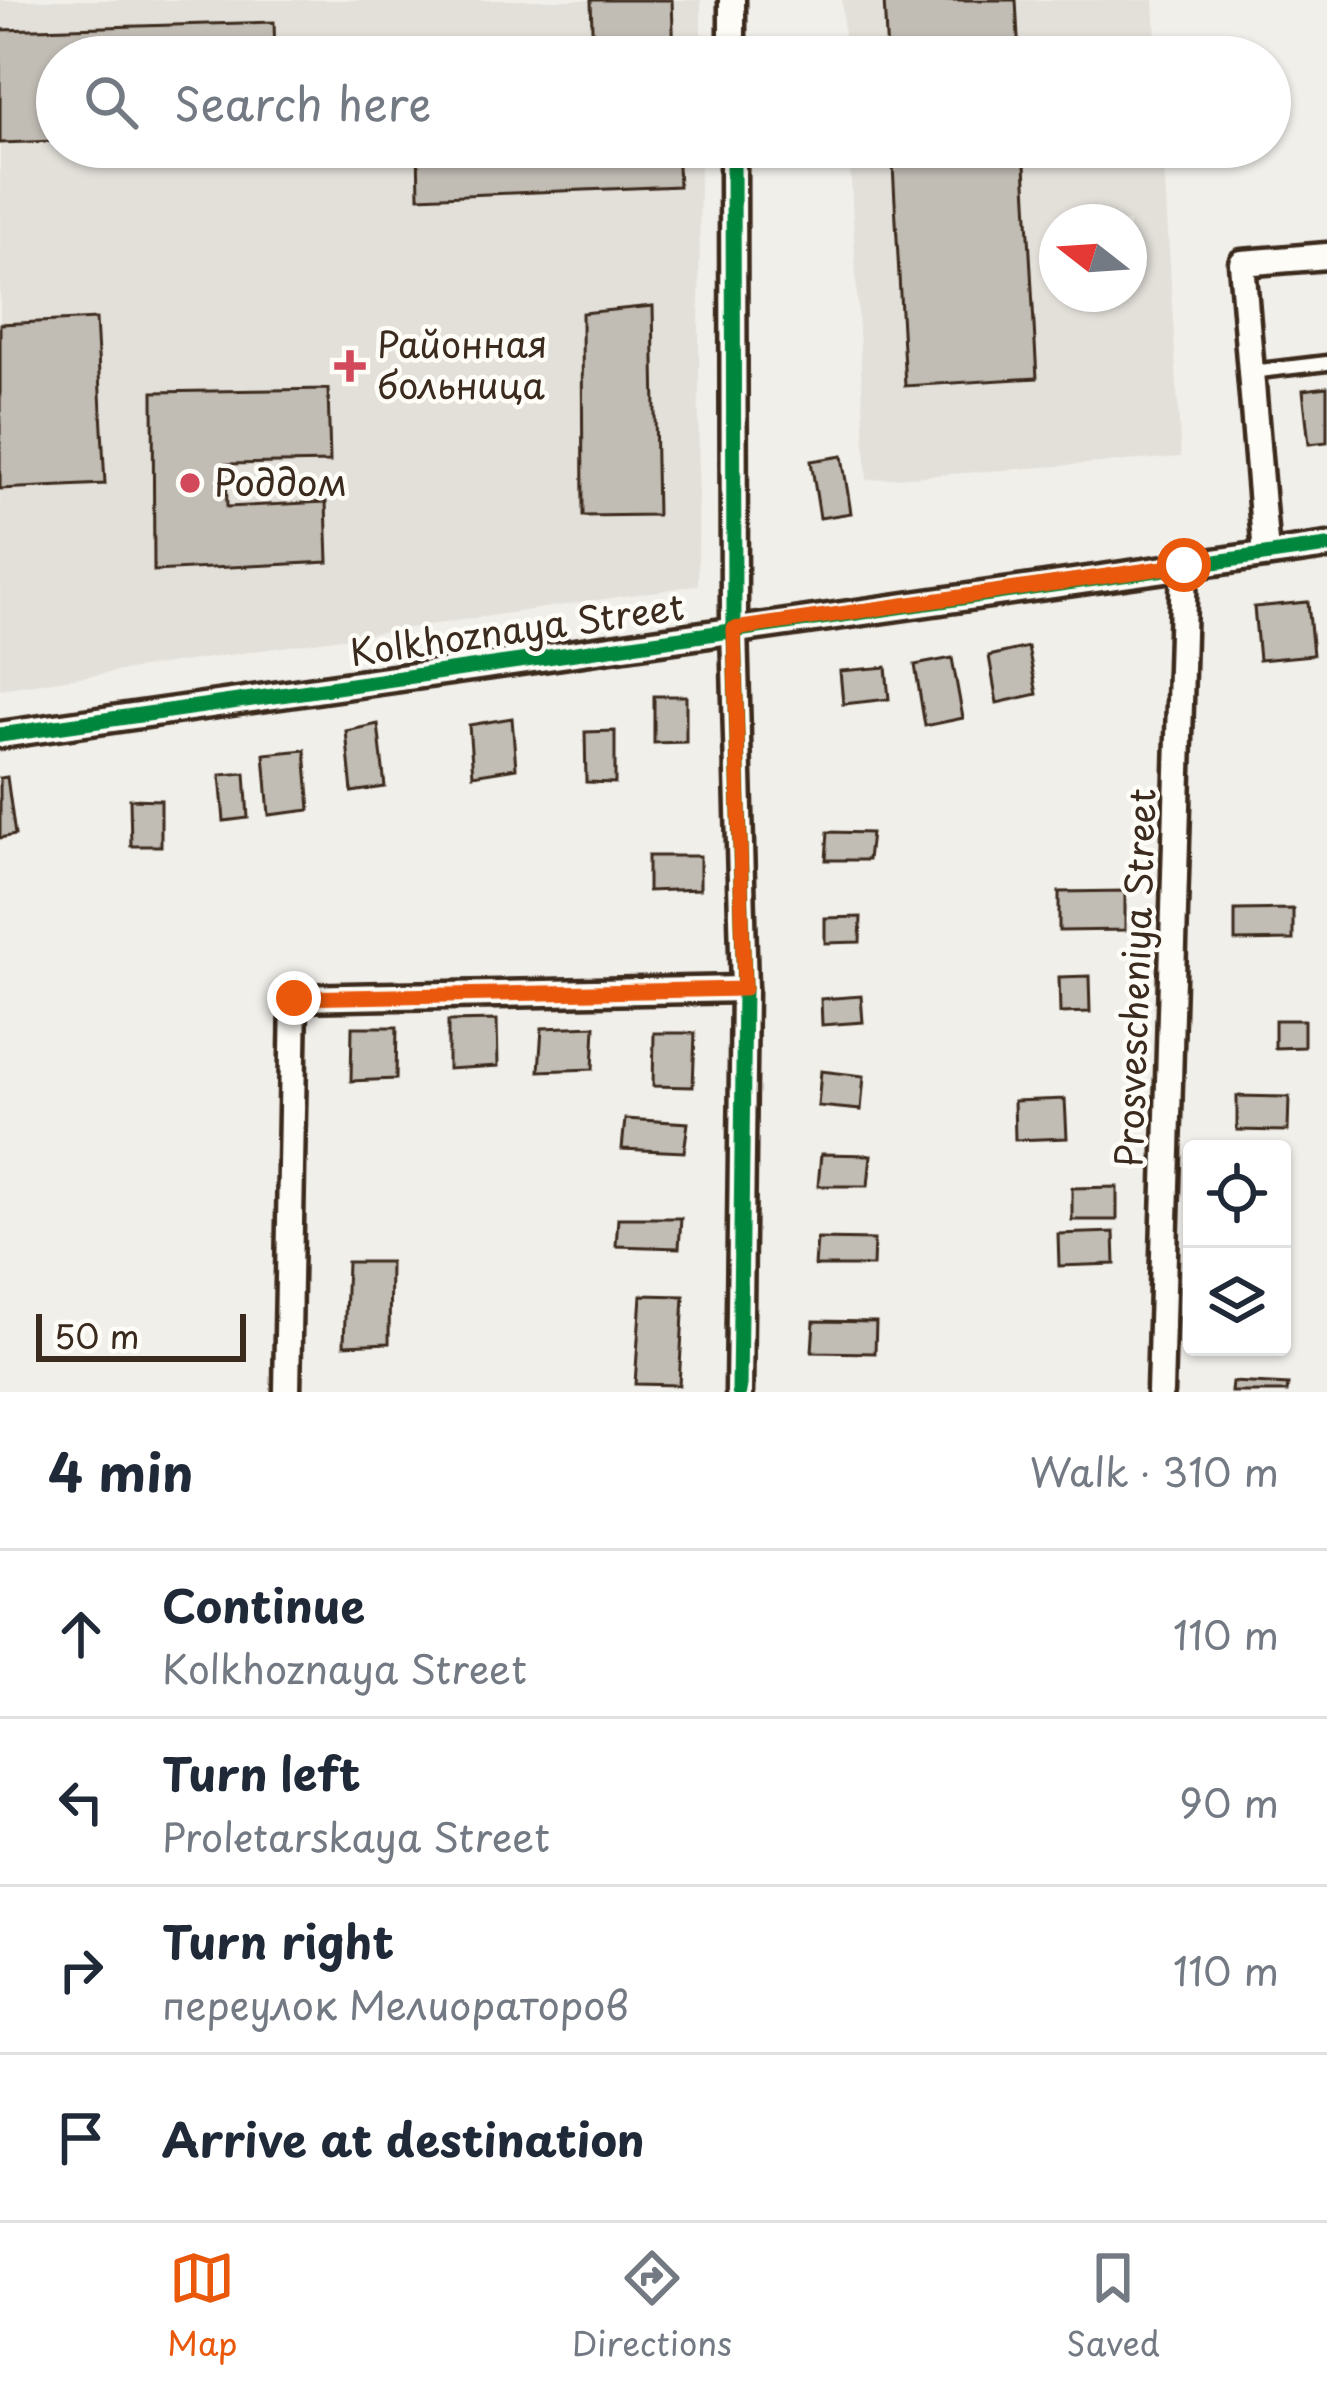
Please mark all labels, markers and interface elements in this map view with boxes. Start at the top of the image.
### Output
search box [36,36,1291,168]
text: Search here [174,68,431,136]
icon: search [78,69,144,135]
north arrow [1039,204,1147,312]
place label: Районная больница [377,316,547,411]
marker: Районная больница [334,350,366,382]
place label: Роддом [214,454,347,508]
marker: Роддом [177,470,203,496]
route start [1157,538,1211,592]
street label: Kolkhoznaya Street [346,578,687,678]
street label: Prosvescheniya Street [1100,787,1168,1168]
route end [267,971,321,1025]
map controls [1183,1140,1291,1356]
button: locate [1183,1140,1291,1248]
button: layers [1183,1248,1291,1356]
scale bar [36,1308,246,1361]
text: 50 m [54,1310,140,1360]
text: 4 min [48,1432,193,1509]
text: Walk · 310 m [1030,1441,1279,1500]
text: Continue [162,1570,365,1638]
icon: ahead [48,1601,114,1667]
text: 110 m [1173,1604,1279,1663]
text: Kolkhoznaya Street [162,1638,527,1697]
text: Turn left [162,1738,361,1806]
icon: left [48,1769,114,1835]
text: 90 m [1179,1772,1279,1831]
text: Proletarskaya Street [162,1806,550,1865]
text: Turn right [162,1906,394,1974]
icon: right [48,1937,114,2003]
text: 110 m [1173,1940,1279,1999]
text: переулок Мелиораторов [162,1974,629,2033]
text: Arrive at destination [162,2104,645,2172]
icon: arrive [48,2105,114,2171]
tab: Map [167,2245,238,2367]
tab: Directions [572,2245,732,2367]
tab: Saved [1066,2245,1160,2367]

